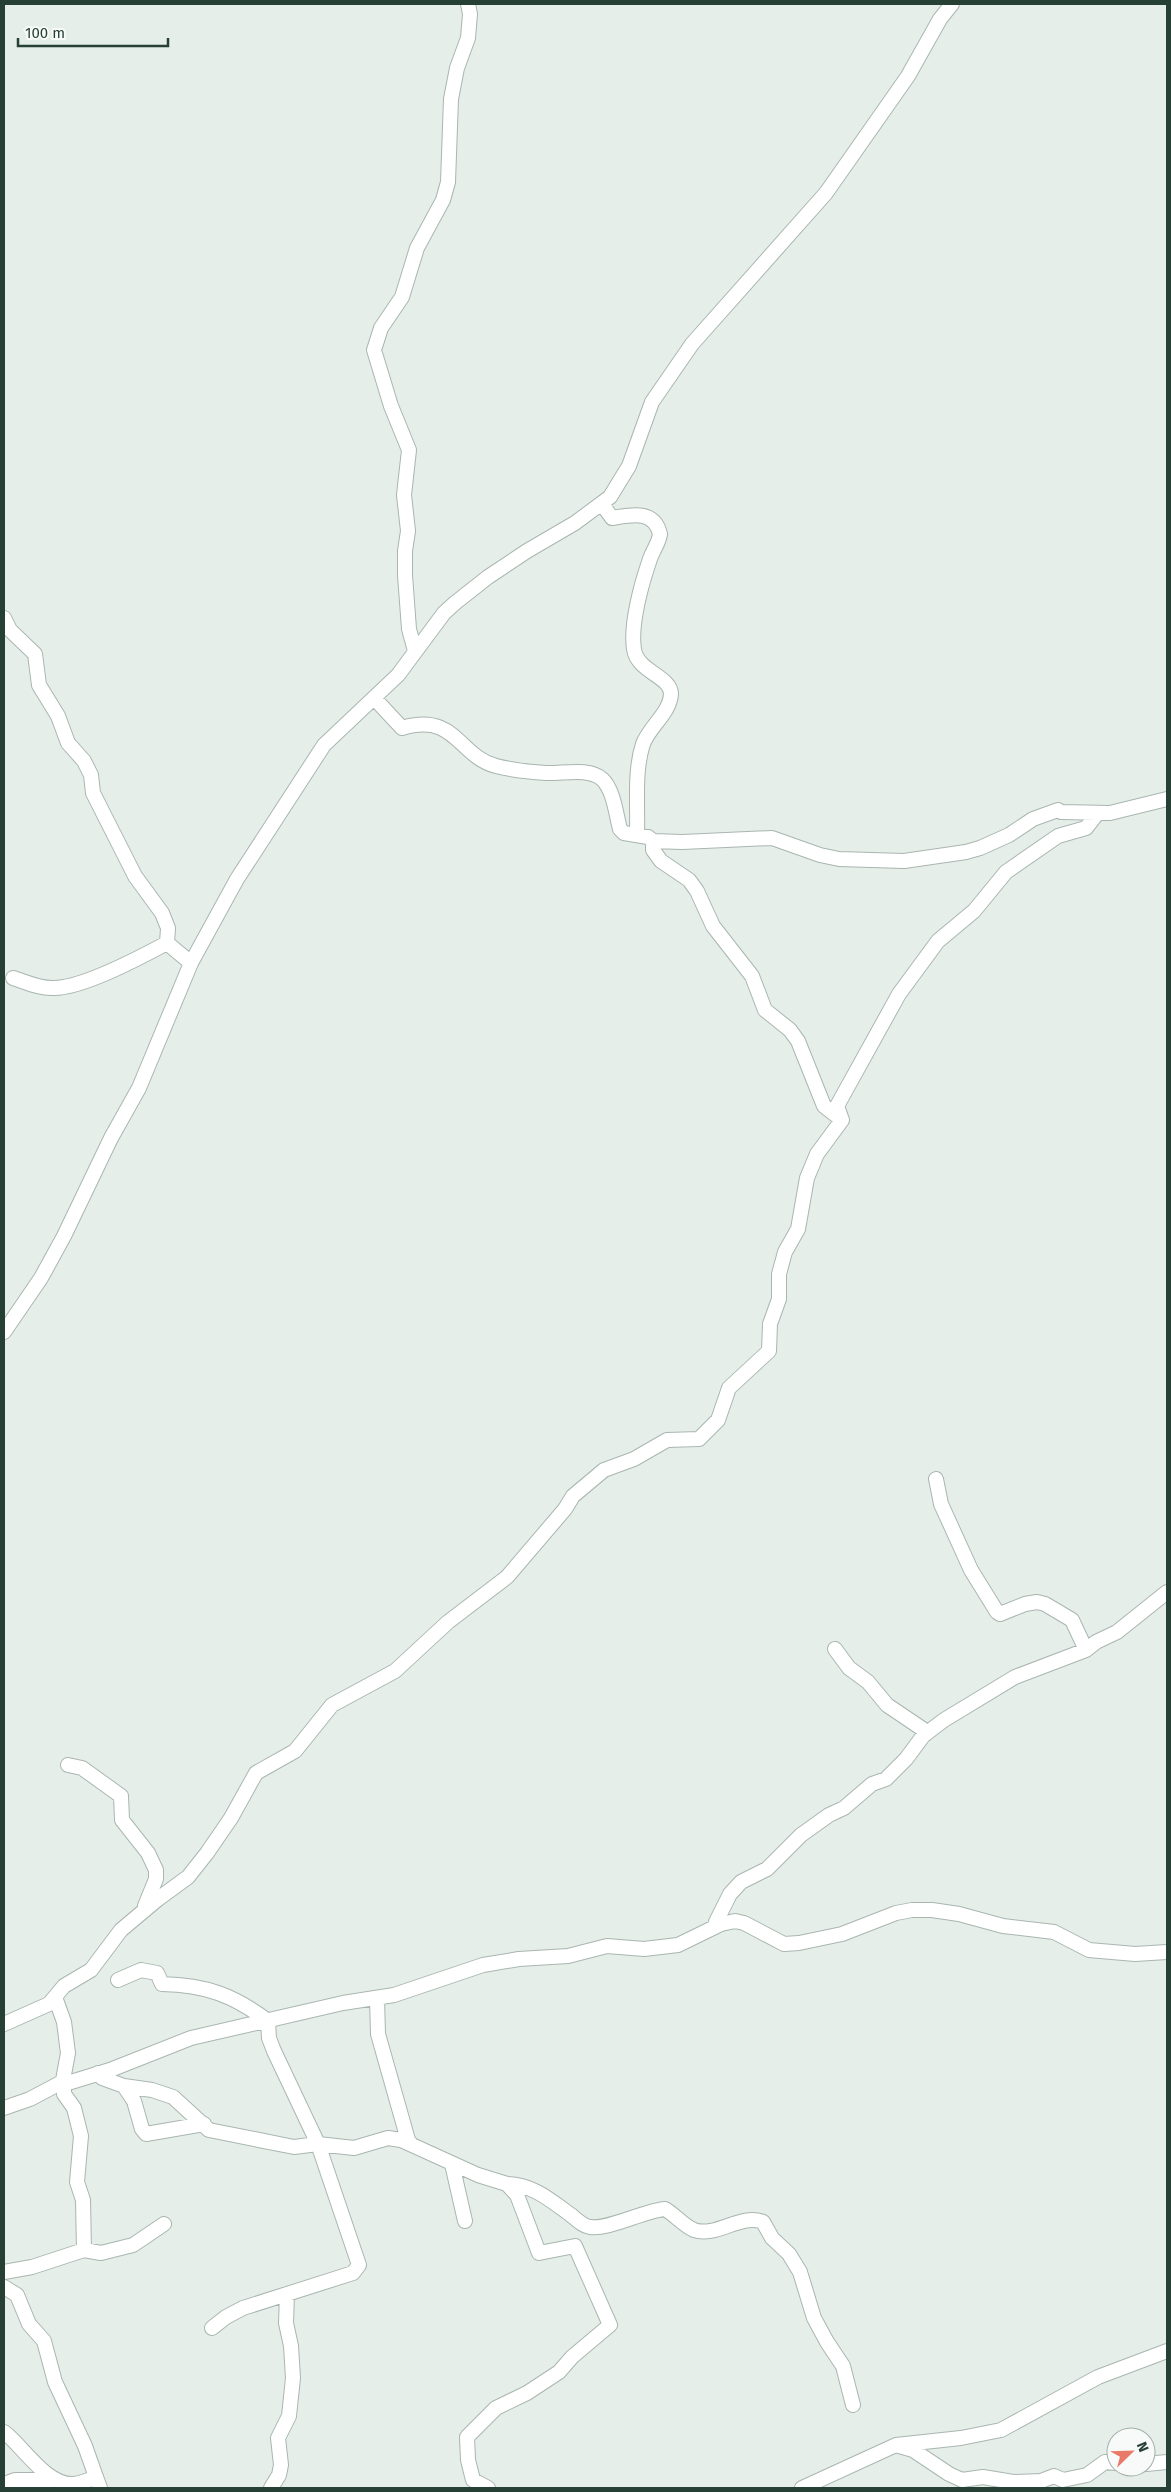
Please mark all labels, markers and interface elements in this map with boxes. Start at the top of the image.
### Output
scale bar [18,15,168,47]
text: 100 m [25,24,65,42]
north arrow [1106,2427,1156,2477]
text: N [1133,2440,1152,2455]

